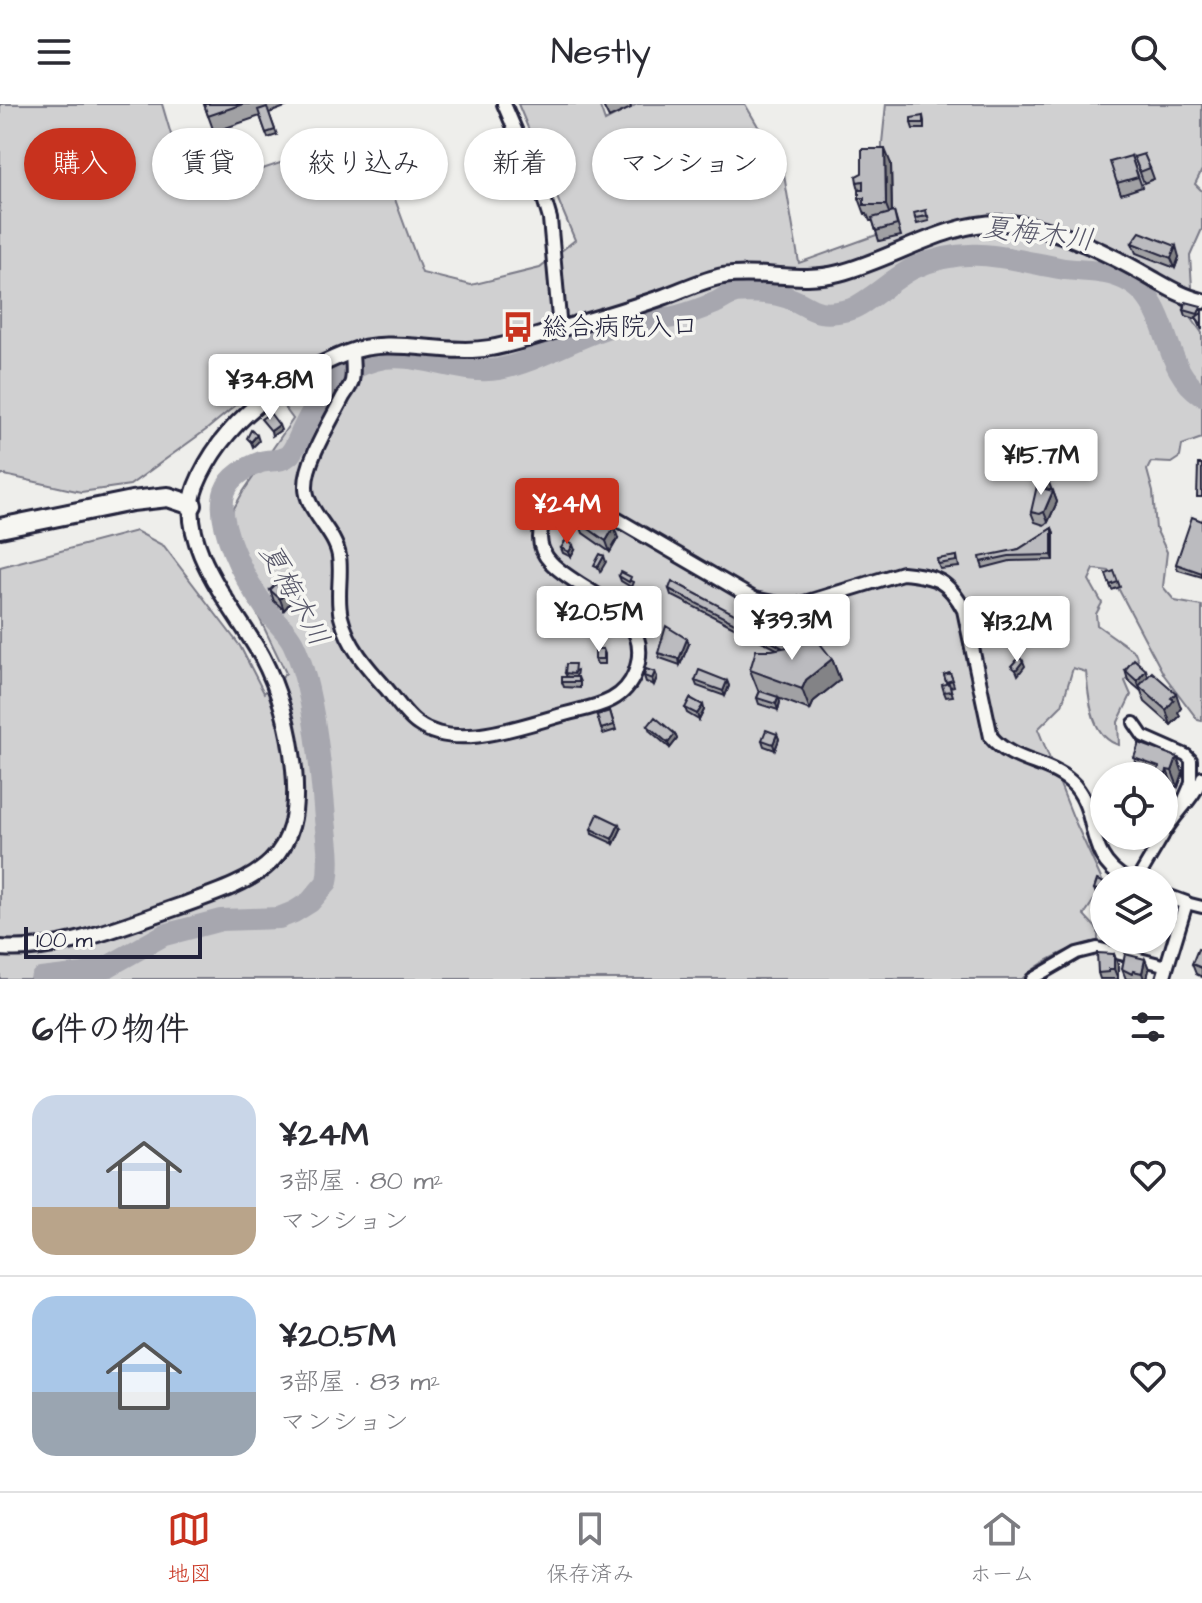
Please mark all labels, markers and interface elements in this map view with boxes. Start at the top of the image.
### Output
text: Nestly [551,27,651,78]
icon: menu [32,30,76,74]
icon: search [1126,30,1170,74]
chip: 購入 [24,128,136,200]
chip: 賃貸 [152,128,264,200]
chip: 絞り込み [280,128,448,200]
chip: 新着 [464,128,576,200]
chip: マンション [592,128,787,200]
water label: 夏梅木川 [980,208,1096,260]
place label: 総合病院入口 [542,309,698,345]
bus stop icon: 総合病院入口 [501,310,535,344]
pin: ¥34.8M [205,354,335,422]
text: ¥34.8M [227,362,313,398]
pin: ¥15.7M [976,429,1106,497]
text: ¥15.7M [1003,437,1079,473]
pin: ¥24M [520,478,614,546]
text: ¥24M [533,486,601,522]
water label: 夏梅木川 [250,537,338,653]
pin: ¥20.5M [534,586,664,654]
text: ¥20.5M [555,594,643,630]
pin: ¥39.3M [727,594,857,662]
pin: ¥13.2M [952,596,1082,664]
text: ¥39.3M [752,602,832,638]
text: ¥13.2M [982,604,1052,640]
map controls [1090,762,1178,954]
button: locate [1090,762,1178,850]
button: layers [1090,866,1178,954]
scale bar [24,923,202,959]
text: 100 m [36,925,93,956]
icon: filters [1126,1005,1170,1049]
text: 6件の物件 [32,1006,189,1054]
text: ¥24M [280,1111,369,1159]
icon: home [96,1127,192,1223]
icon: heart [1126,1153,1170,1197]
text: 3部屋 · 80 m² [280,1163,443,1199]
text: マンション [280,1203,409,1239]
text: ¥20.5M [280,1312,396,1360]
icon: home [96,1328,192,1424]
icon: heart [1126,1354,1170,1398]
text: 3部屋 · 83 m² [280,1364,440,1400]
text: マンション [280,1404,409,1440]
tab: 地図 [167,1507,211,1590]
tab: 保存済み [546,1507,634,1590]
tab: ホーム [969,1507,1035,1590]

